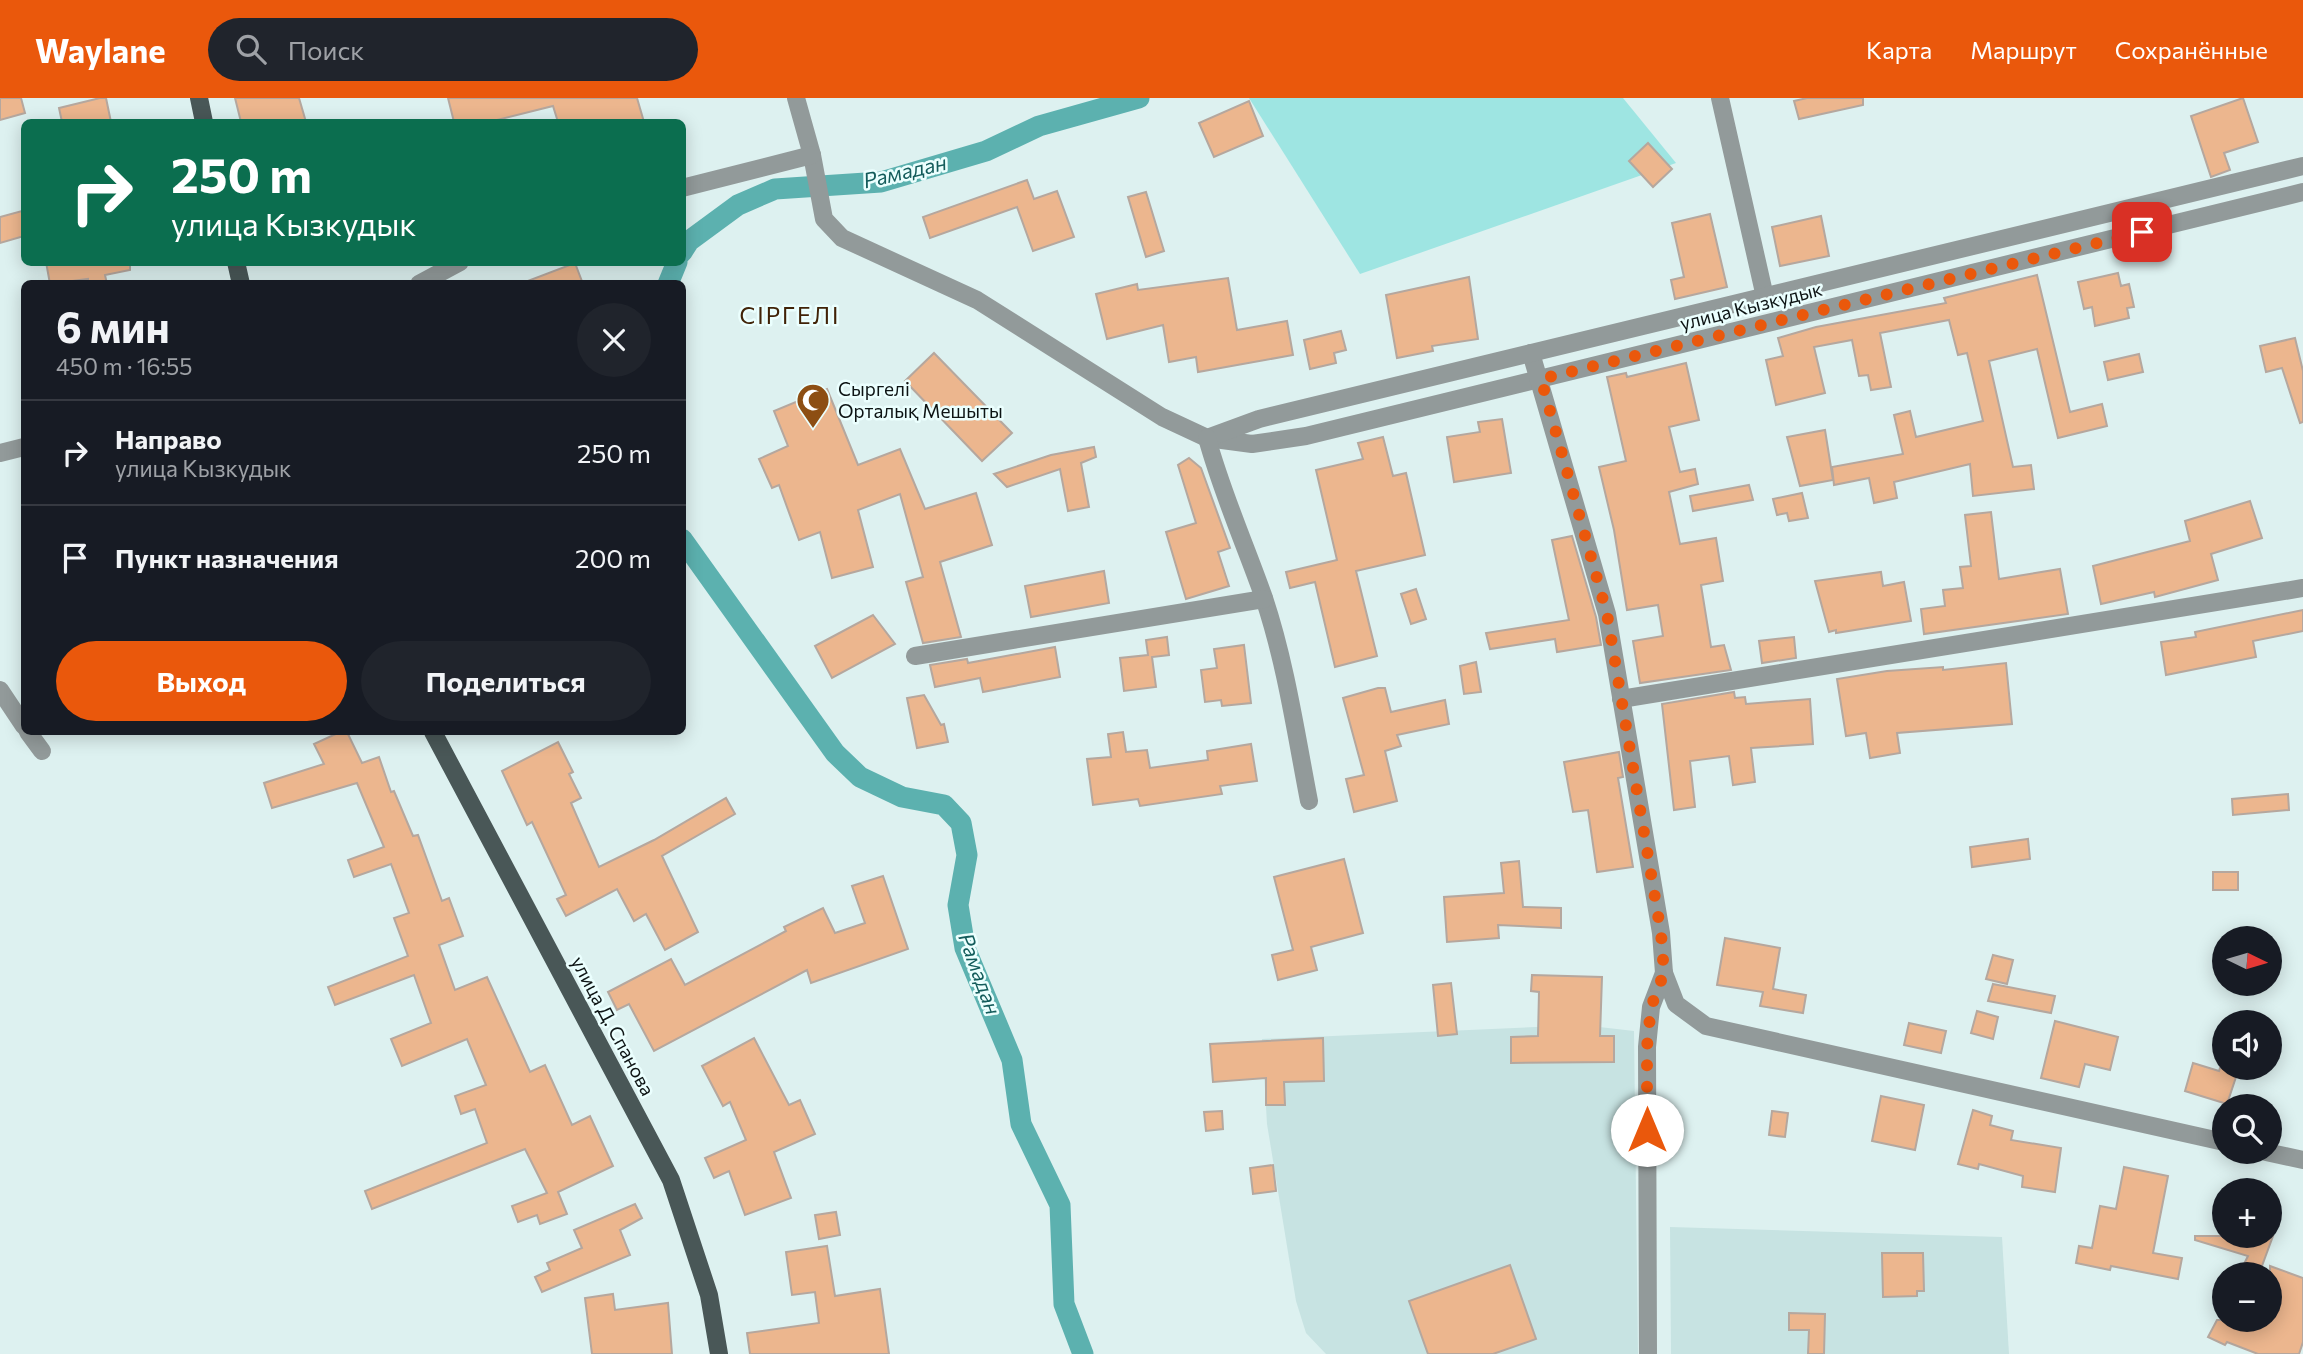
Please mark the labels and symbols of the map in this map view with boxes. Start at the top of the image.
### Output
water label: Рамадан [860,149,949,192]
pin [2112,202,2172,262]
street label: улица Кызкудык [1677,277,1824,334]
district label: СІРГЕЛІ [740,301,840,329]
place label: Сыргелі Орталық Мешыты [838,377,1003,422]
mosque icon: Сыргелі Орталық Мешыты [794,381,832,430]
north arrow [2212,926,2282,996]
water label: Рамадан [954,929,1007,1018]
street label: улица Д. Спанова [567,952,660,1099]
position arrow [1610,1093,1684,1167]

